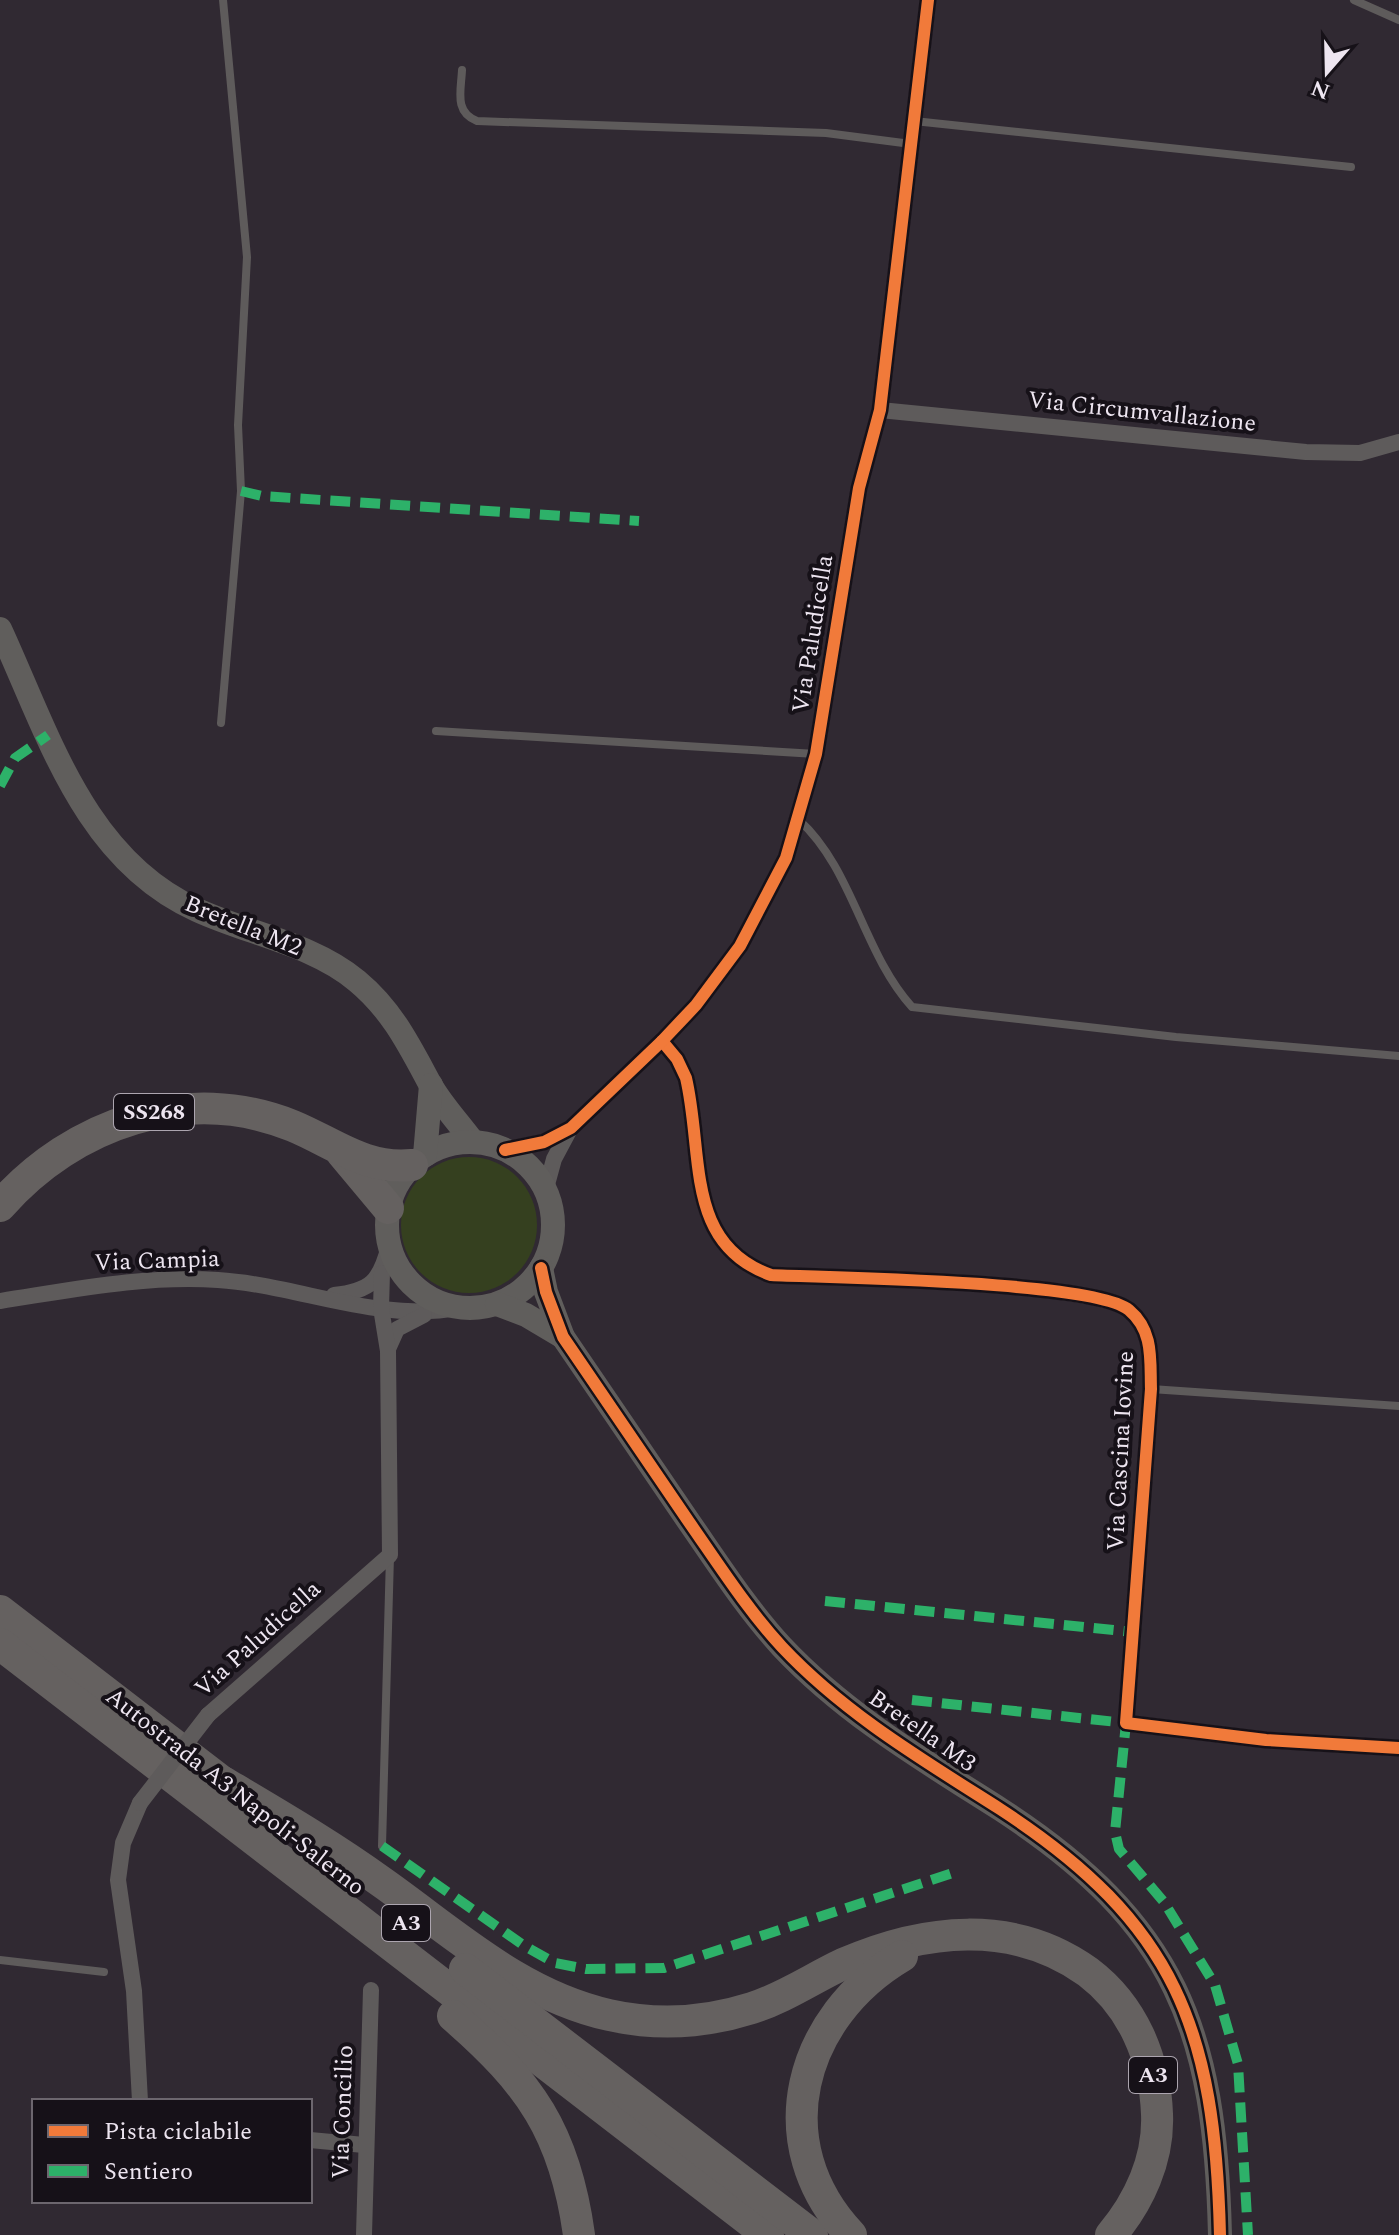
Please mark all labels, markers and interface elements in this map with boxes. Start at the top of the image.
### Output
north arrow [1287,32,1367,112]
text: N [1307,71,1335,108]
street label: Via Circumvallazione [1026,382,1258,442]
street label: Via Paludicella [783,552,843,716]
street label: Bretella M2 [179,886,307,966]
road number: SS268 [114,1094,194,1130]
street label: Via Campia [94,1241,221,1281]
street label: Via Cascina Iovine [1098,1350,1144,1552]
street label: Via Paludicella [187,1572,330,1706]
street label: Autostrada A3 Napoli-Salerno [97,1679,373,1905]
street label: Bretella M3 [861,1681,983,1781]
road number: A3 [382,1905,430,1941]
street label: Via Concilio [323,2044,363,2180]
road number: A3 [1129,2057,1177,2093]
legend [32,2099,312,2203]
text: Pista ciclabile [104,2114,252,2150]
text: Sentiero [104,2154,193,2190]

